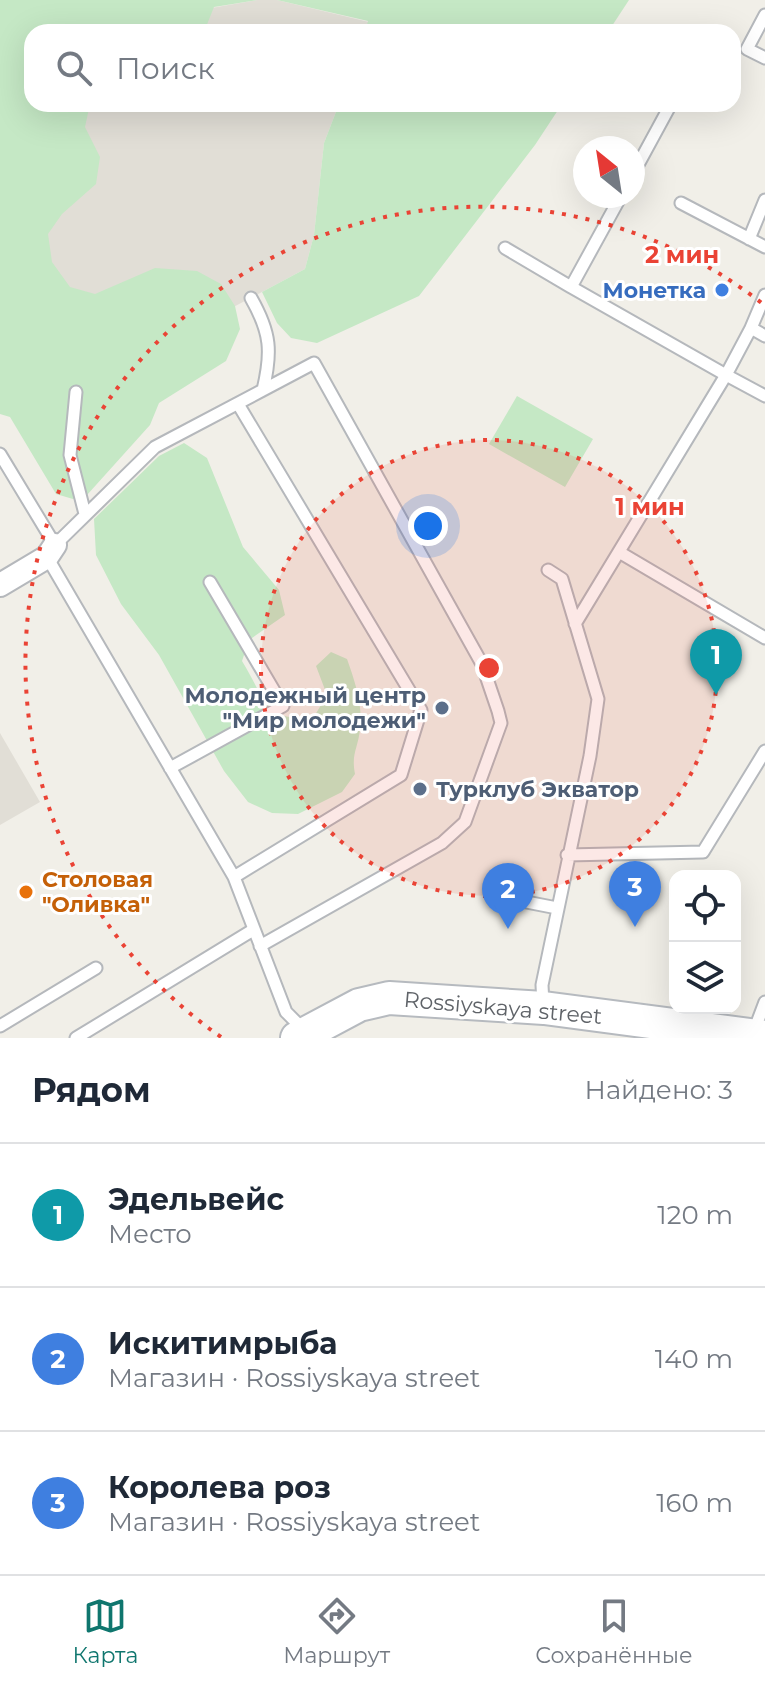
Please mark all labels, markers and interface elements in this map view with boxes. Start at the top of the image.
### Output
search box [24,24,741,112]
icon: search [52,46,96,90]
text: Поиск [116,50,215,87]
north arrow [573,136,645,208]
text: 2 мин [645,240,719,269]
place label: Монетка [602,277,706,304]
marker: Монетка [713,281,731,299]
text: 1 мин [615,492,685,521]
your location [408,506,448,546]
pin: 1 [690,629,742,695]
centre of rings [475,654,503,682]
place label: Молодежный центр "Мир молодежи" [184,682,426,734]
marker: Молодежный центр "Мир молодежи" [433,699,451,717]
place label: Турклуб Экватор [436,776,639,803]
marker: Турклуб Экватор [411,780,429,798]
pin: 3 [609,861,661,927]
pin: 2 [482,863,534,929]
place label: Столовая "Оливка" [42,866,153,918]
map controls [669,870,741,1014]
button: locate [669,870,741,942]
marker: Столовая "Оливка" [17,883,35,901]
button: layers [669,942,741,1014]
street label: Rossiyskaya street [403,986,603,1030]
text: Рядом [32,1069,151,1111]
text: Найдено: 3 [585,1074,733,1106]
text: Эдельвейс [108,1181,284,1218]
text: 1 [53,1199,63,1231]
text: 120 m [657,1199,733,1231]
text: Место [108,1218,192,1250]
text: Искитимрыба [108,1325,337,1362]
text: 2 [50,1343,66,1375]
text: 140 m [655,1343,733,1375]
text: Магазин · Rossiyskaya street [108,1362,480,1394]
text: Королева роз [108,1469,331,1506]
text: 3 [50,1487,66,1519]
text: 160 m [656,1487,733,1519]
text: Магазин · Rossiyskaya street [108,1506,480,1538]
tab: Карта [72,1594,138,1669]
tab: Маршрут [283,1594,390,1669]
tab: Сохранённые [535,1594,693,1669]

